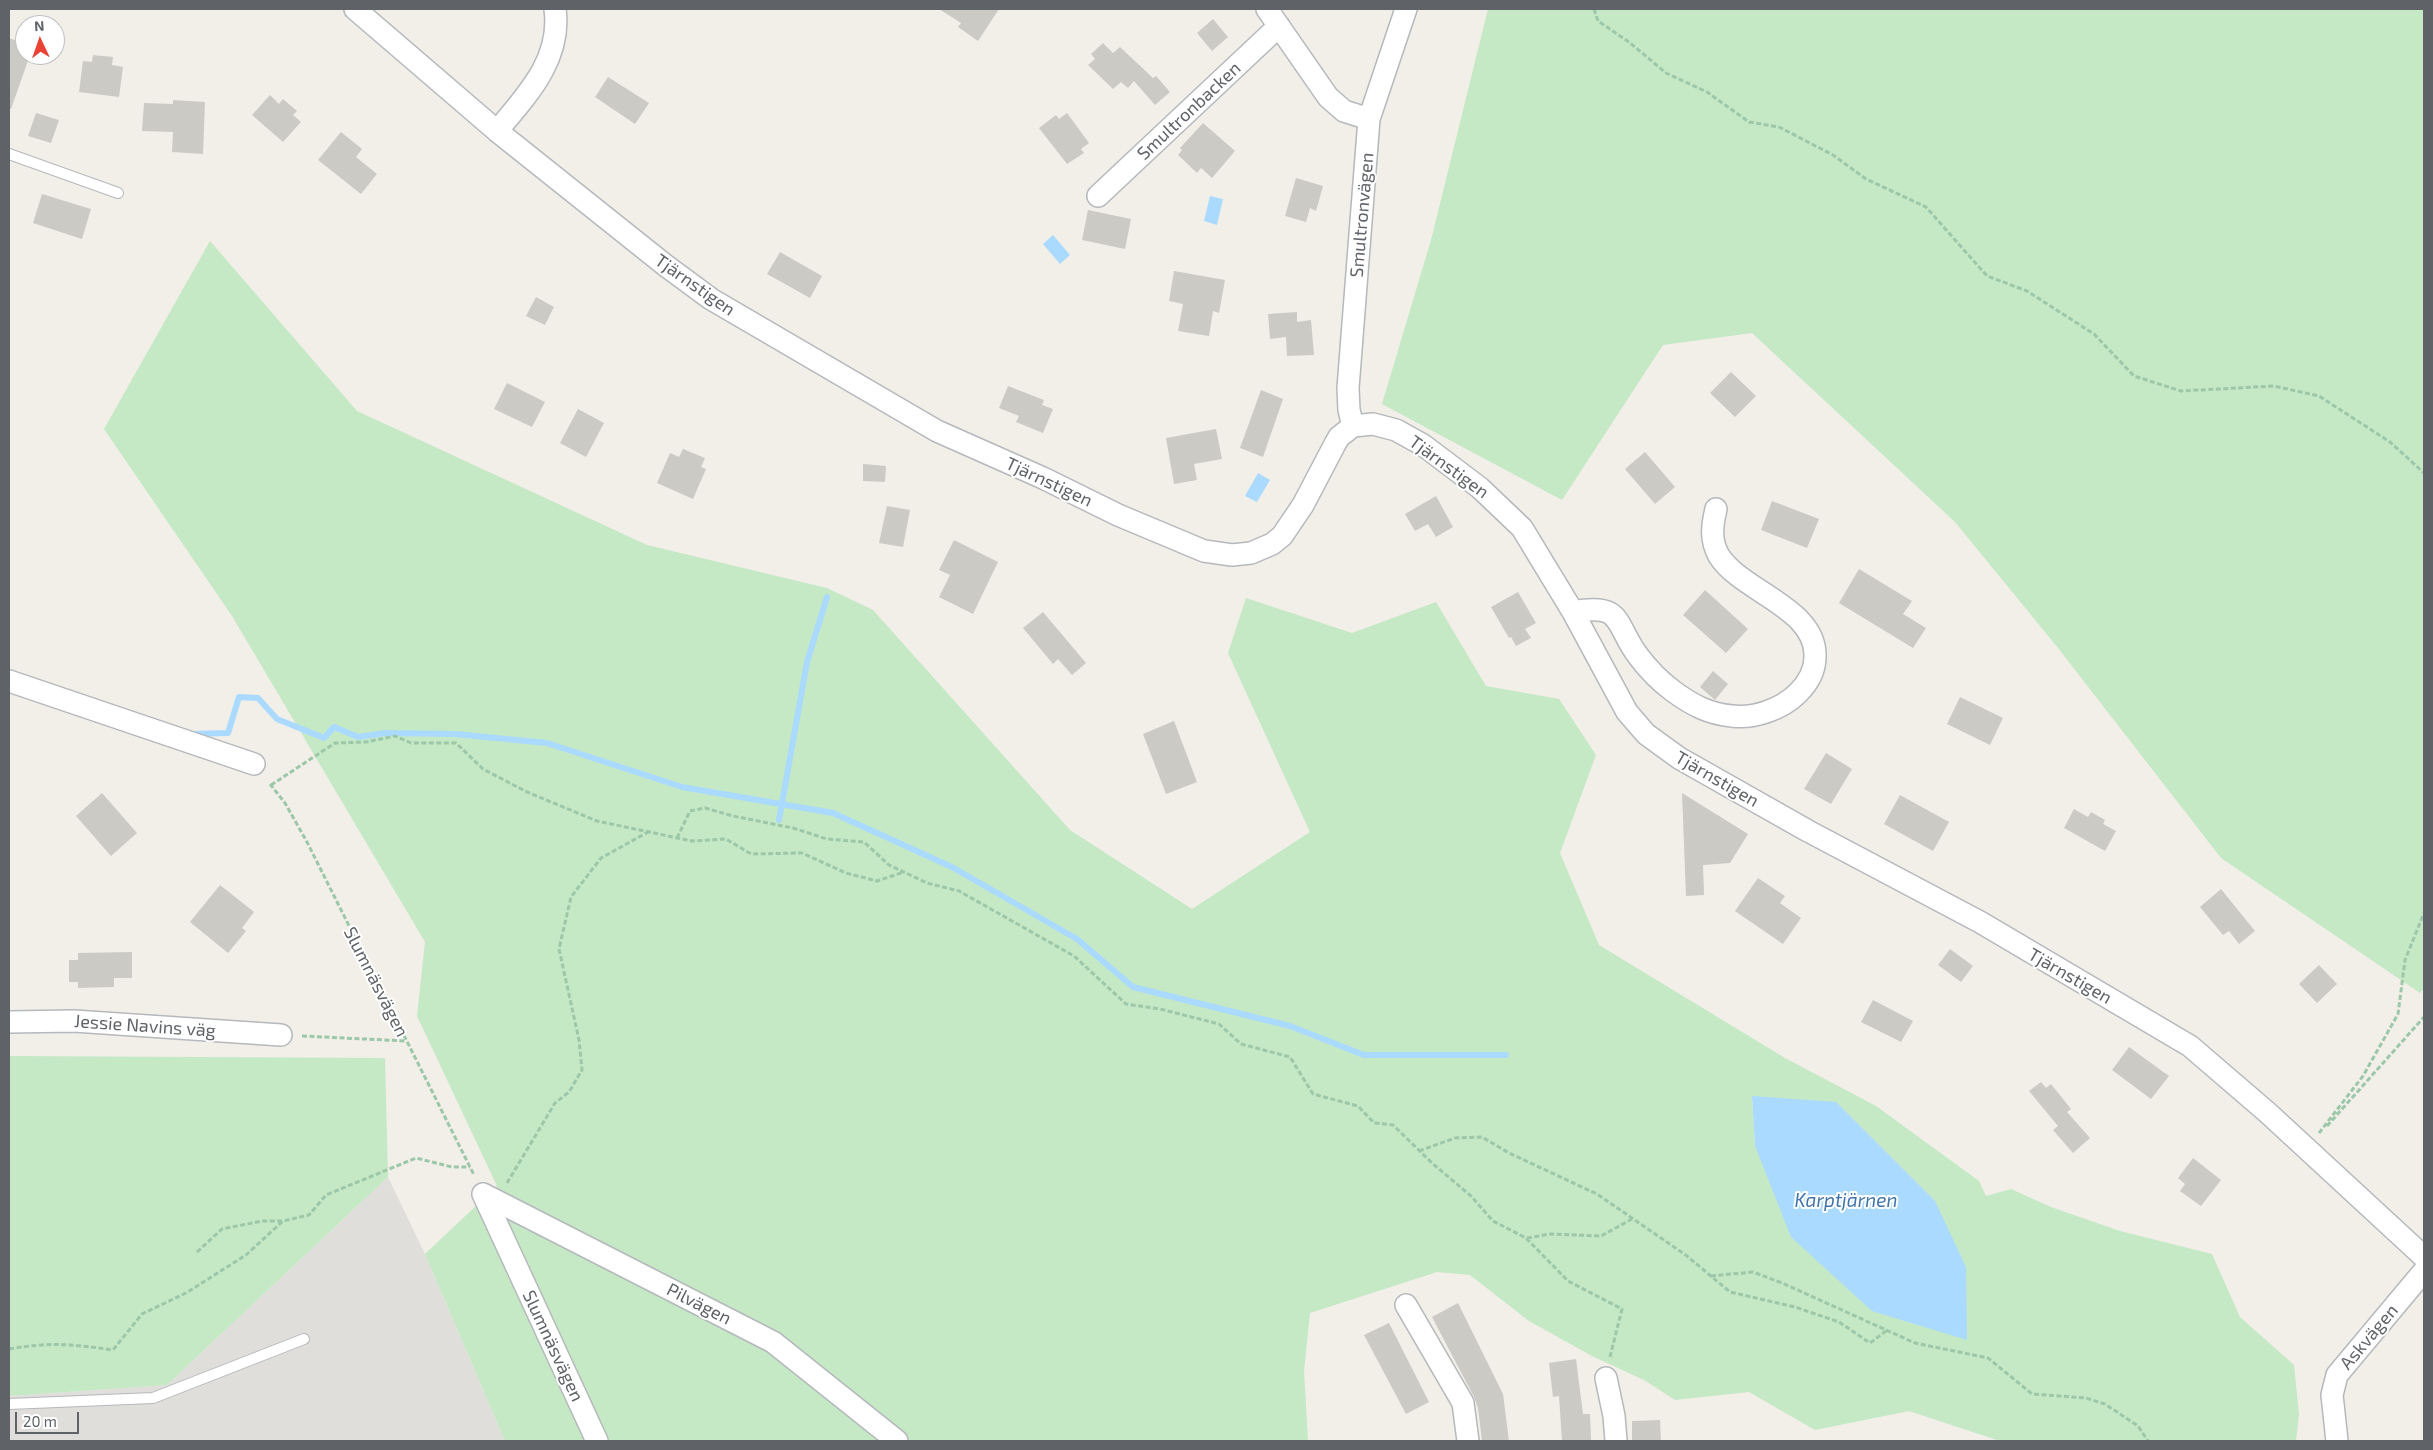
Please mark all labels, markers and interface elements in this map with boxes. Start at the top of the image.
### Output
north arrow [15,15,65,65]
text: N [34,17,45,34]
street label: Smultronbacken [1133,57,1245,165]
street label: Smultronvägen [1346,152,1378,278]
street label: Tjärnstigen [651,249,739,321]
street label: Tjärnstigen [1405,431,1493,503]
street label: Tjärnstigen [1002,453,1096,511]
street label: Tjärnstigen [1671,746,1763,812]
street label: Slumnäsvägen [339,923,413,1041]
street label: Tjärnstigen [2024,943,2116,1009]
street label: Jessie Navins väg [74,1010,216,1042]
water label: Karptjärnen [1795,1190,1897,1212]
street label: Pilvägen [663,1279,735,1329]
street label: Slumnäsvägen [518,1287,588,1405]
street label: Askvägen [2335,1300,2403,1374]
scale bar [18,1402,81,1434]
text: 20 m [23,1412,57,1430]

